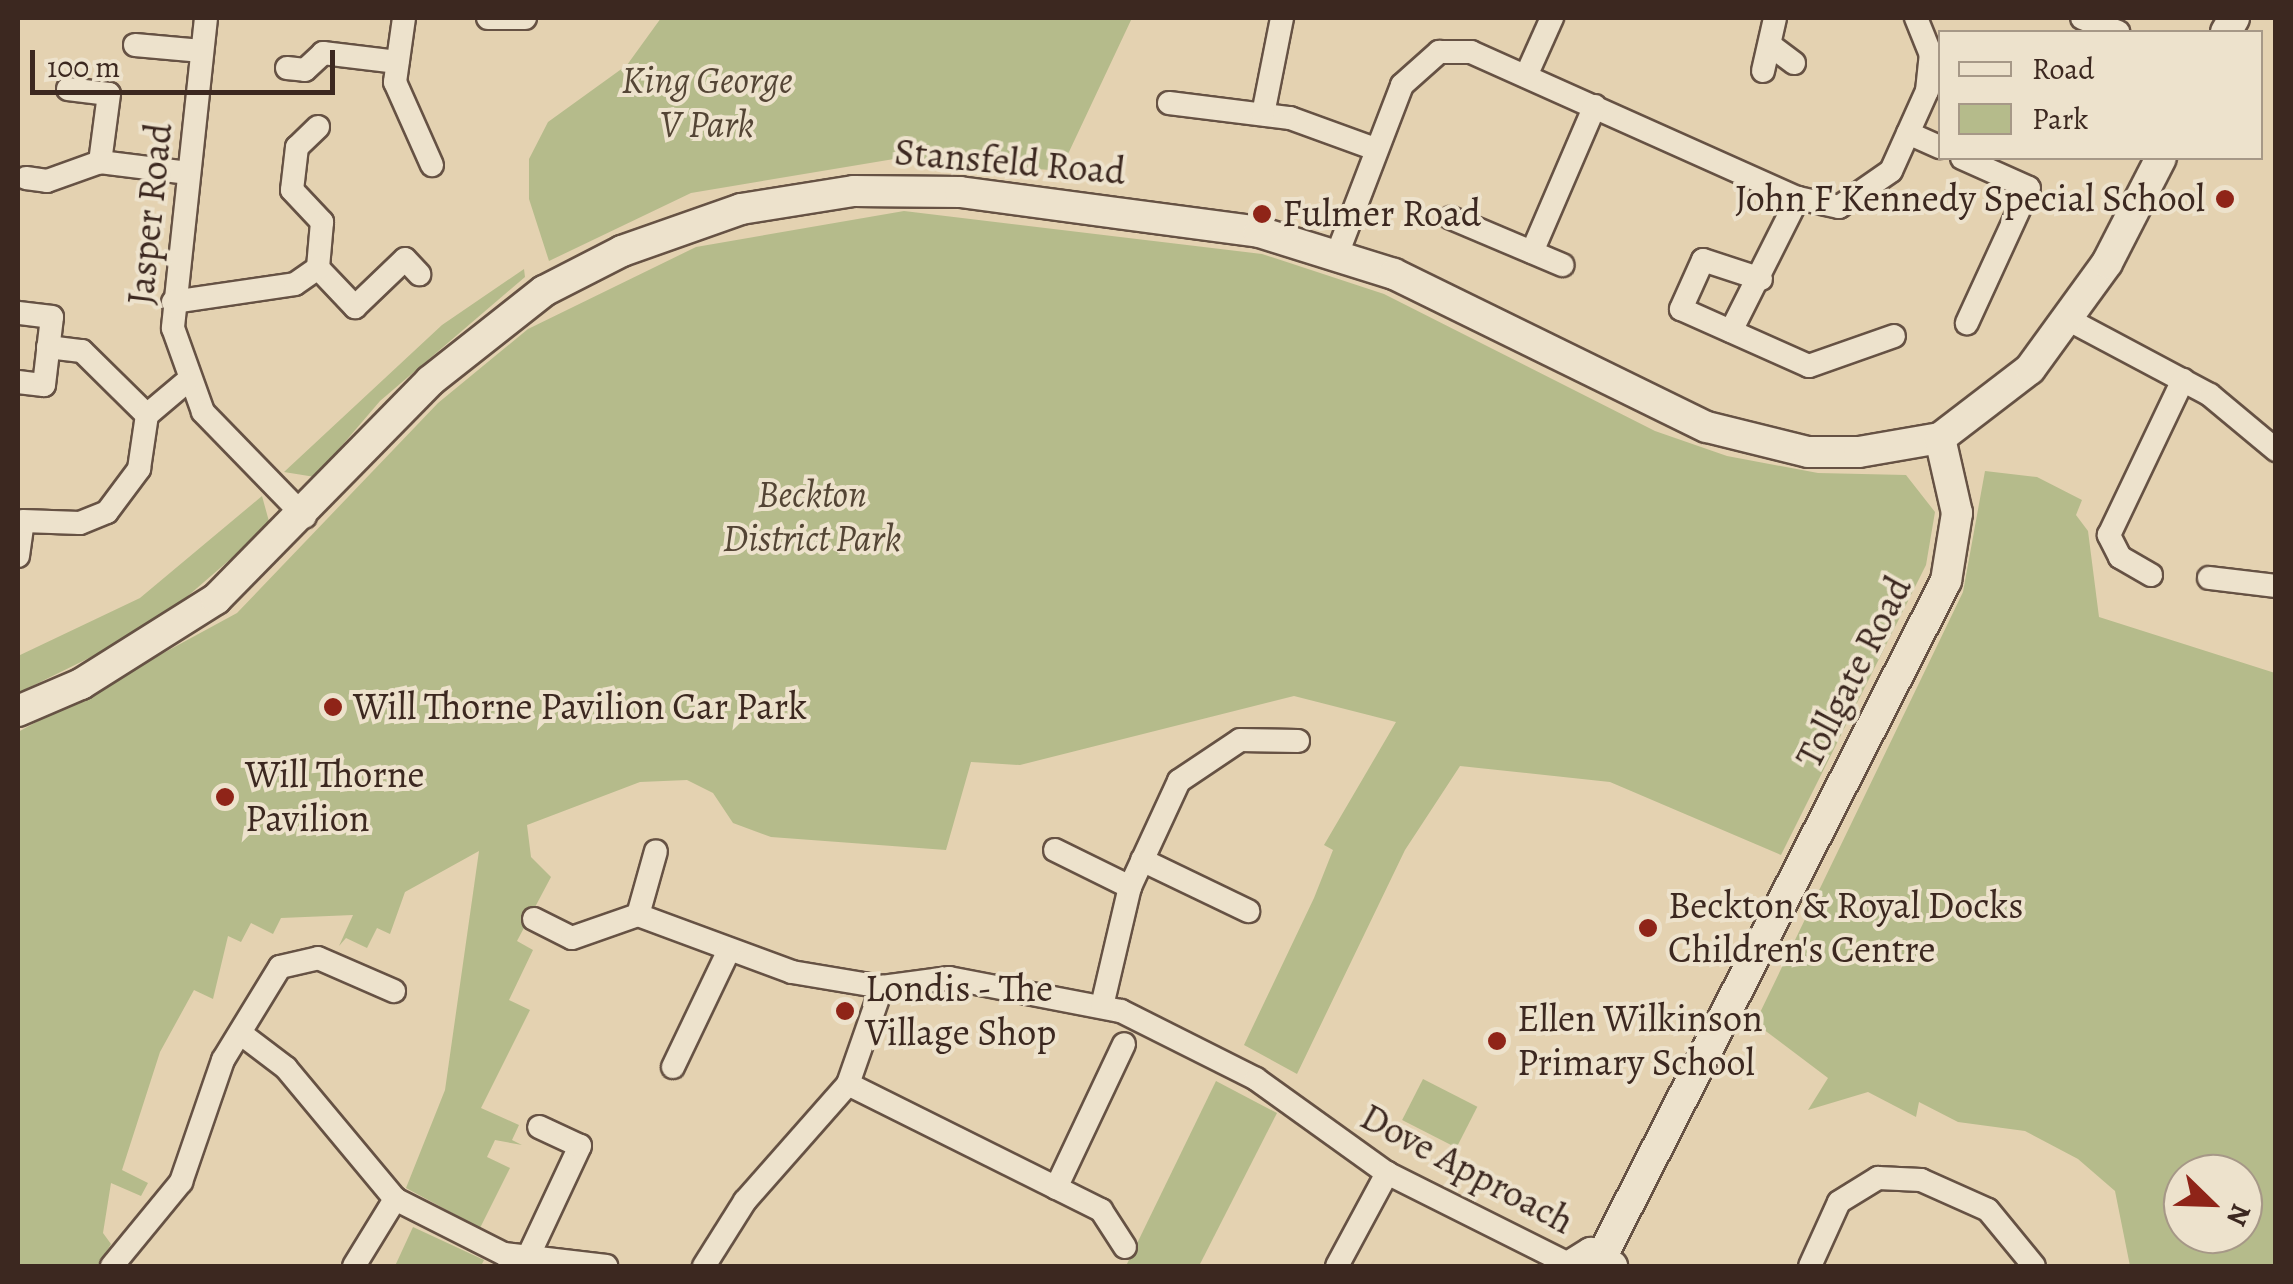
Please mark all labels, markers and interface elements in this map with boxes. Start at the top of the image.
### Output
scale bar [35,30,340,92]
legend [1938,30,2263,160]
text: 100 m [47,47,120,87]
text: Road [2032,49,2094,89]
park label: King George V Park [621,58,793,147]
text: Park [2032,99,2088,139]
street label: Jasper Road [118,121,182,307]
street label: Stansfeld Road [893,129,1127,195]
place label: John F Kennedy Special School [1735,176,2205,222]
marker: John F Kennedy Special School [2214,188,2236,210]
place label: Fulmer Road [1282,191,1481,237]
marker: Fulmer Road [1251,203,1273,225]
park label: Beckton District Park [723,472,901,562]
street label: Tollgate Road [1786,569,1922,775]
place label: Will Thorne Pavilion Car Park [353,684,807,730]
marker: Will Thorne Pavilion Car Park [322,696,344,718]
place label: Will Thorne Pavilion [245,752,425,842]
marker: Will Thorne Pavilion [214,786,236,808]
place label: Beckton & Royal Docks Children's Centre [1668,883,2023,972]
marker: Beckton & Royal Docks Children's Centre [1637,917,1659,939]
place label: Londis - The Village Shop [865,966,1056,1056]
place label: Ellen Wilkinson Primary School [1517,996,1763,1086]
marker: Londis - The Village Shop [834,1000,856,1022]
marker: Ellen Wilkinson Primary School [1486,1030,1508,1052]
street label: Dove Approach [1353,1094,1581,1244]
north arrow [2163,1154,2263,1254]
text: N [2217,1198,2260,1232]

